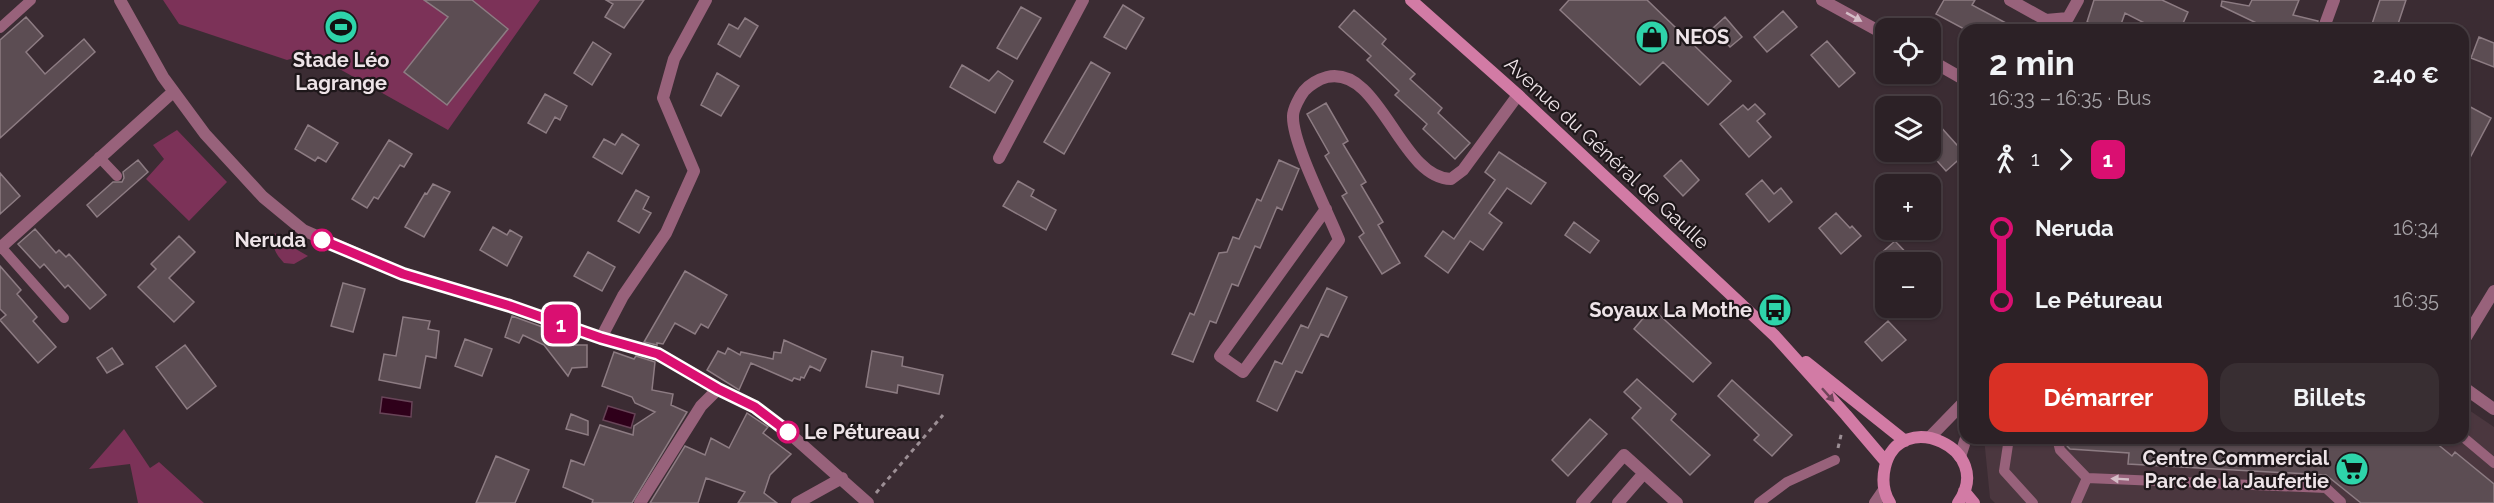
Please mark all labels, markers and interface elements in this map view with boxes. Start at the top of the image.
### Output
sports icon: Stade Léo Lagrange [323,9,359,45]
one-way arrow [1846,12,1863,22]
map controls [1875,18,1941,318]
button: locate [1875,18,1941,84]
shop icon: NEOS [1634,19,1670,55]
place label: NEOS [1675,25,1729,49]
text: 2 min [1989,44,2075,83]
place label: Stade Léo Lagrange [293,48,389,95]
street label: Avenue du Général de Gaulle [1500,52,1714,254]
text: 2.40 € [2373,62,2439,88]
text: 16:33 – 16:35 · Bus [1989,86,2151,110]
button: layers [1875,96,1941,162]
icon: walk [1989,143,2022,176]
icon: forward [2049,143,2082,176]
text: 1 [2031,147,2040,171]
text: 1 [2103,147,2113,172]
button: + [1875,174,1941,240]
text: Neruda [2035,215,2114,241]
text: 16:34 [2393,216,2439,240]
place label: Neruda [234,228,306,252]
marker: Neruda [311,229,333,251]
button: − [1875,252,1941,318]
text: Le Pétureau [2035,287,2163,313]
text: 16:35 [2393,288,2439,312]
bus stop icon: Soyaux La Mothe [1757,292,1793,328]
place label: Soyaux La Mothe [1589,298,1752,322]
line badge: 1 [542,304,580,344]
text: 1 [556,312,566,337]
button: Démarrer [1989,363,2208,432]
button: Billets [2220,363,2439,432]
one-way arrow [1821,388,1835,402]
place label: Le Pétureau [804,420,920,444]
marker: Le Pétureau [777,421,799,443]
place label: Centre Commercial Parc de la Jaufertie [2142,446,2330,493]
supermarket icon: Centre Commercial Parc de la Jaufertie [2334,451,2370,487]
one-way arrow [2110,474,2129,484]

